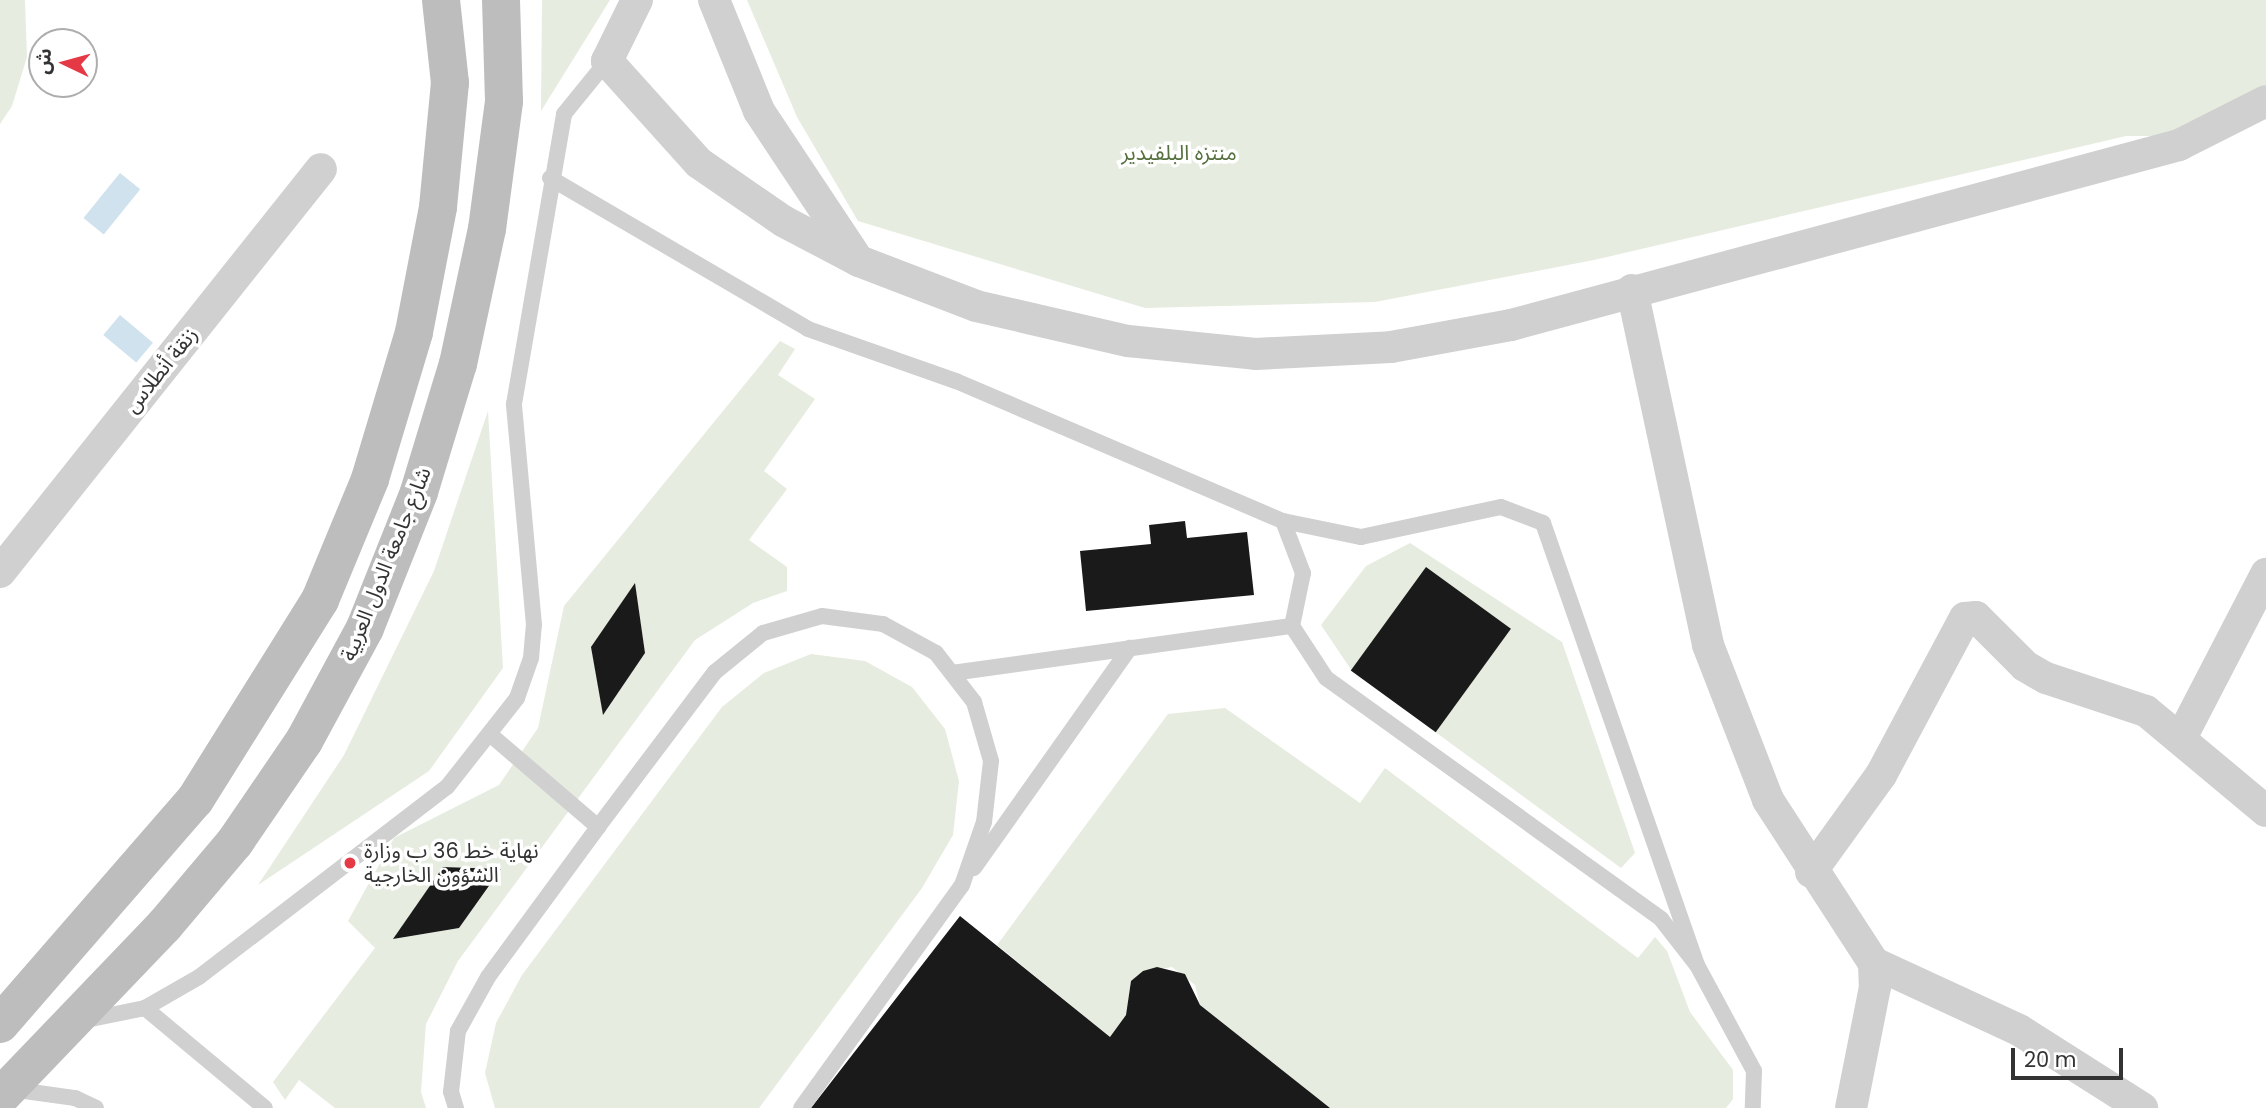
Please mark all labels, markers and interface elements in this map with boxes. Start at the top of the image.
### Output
north arrow [28,28,98,98]
text: ش [29,47,58,75]
park label: منتزه البلفيدير [1121,140,1237,166]
street label: زنقة أنطلاس [119,322,203,418]
street label: شارع جامعة الدول العربية [336,463,436,665]
place label: نهاية خط 36 ب وزارة الشؤون الخارجية [364,838,539,888]
marker: نهاية خط 36 ب وزارة الشؤون الخارجية [342,855,358,871]
scale bar [2014,1034,2126,1078]
text: 20 m [2024,1045,2077,1074]

